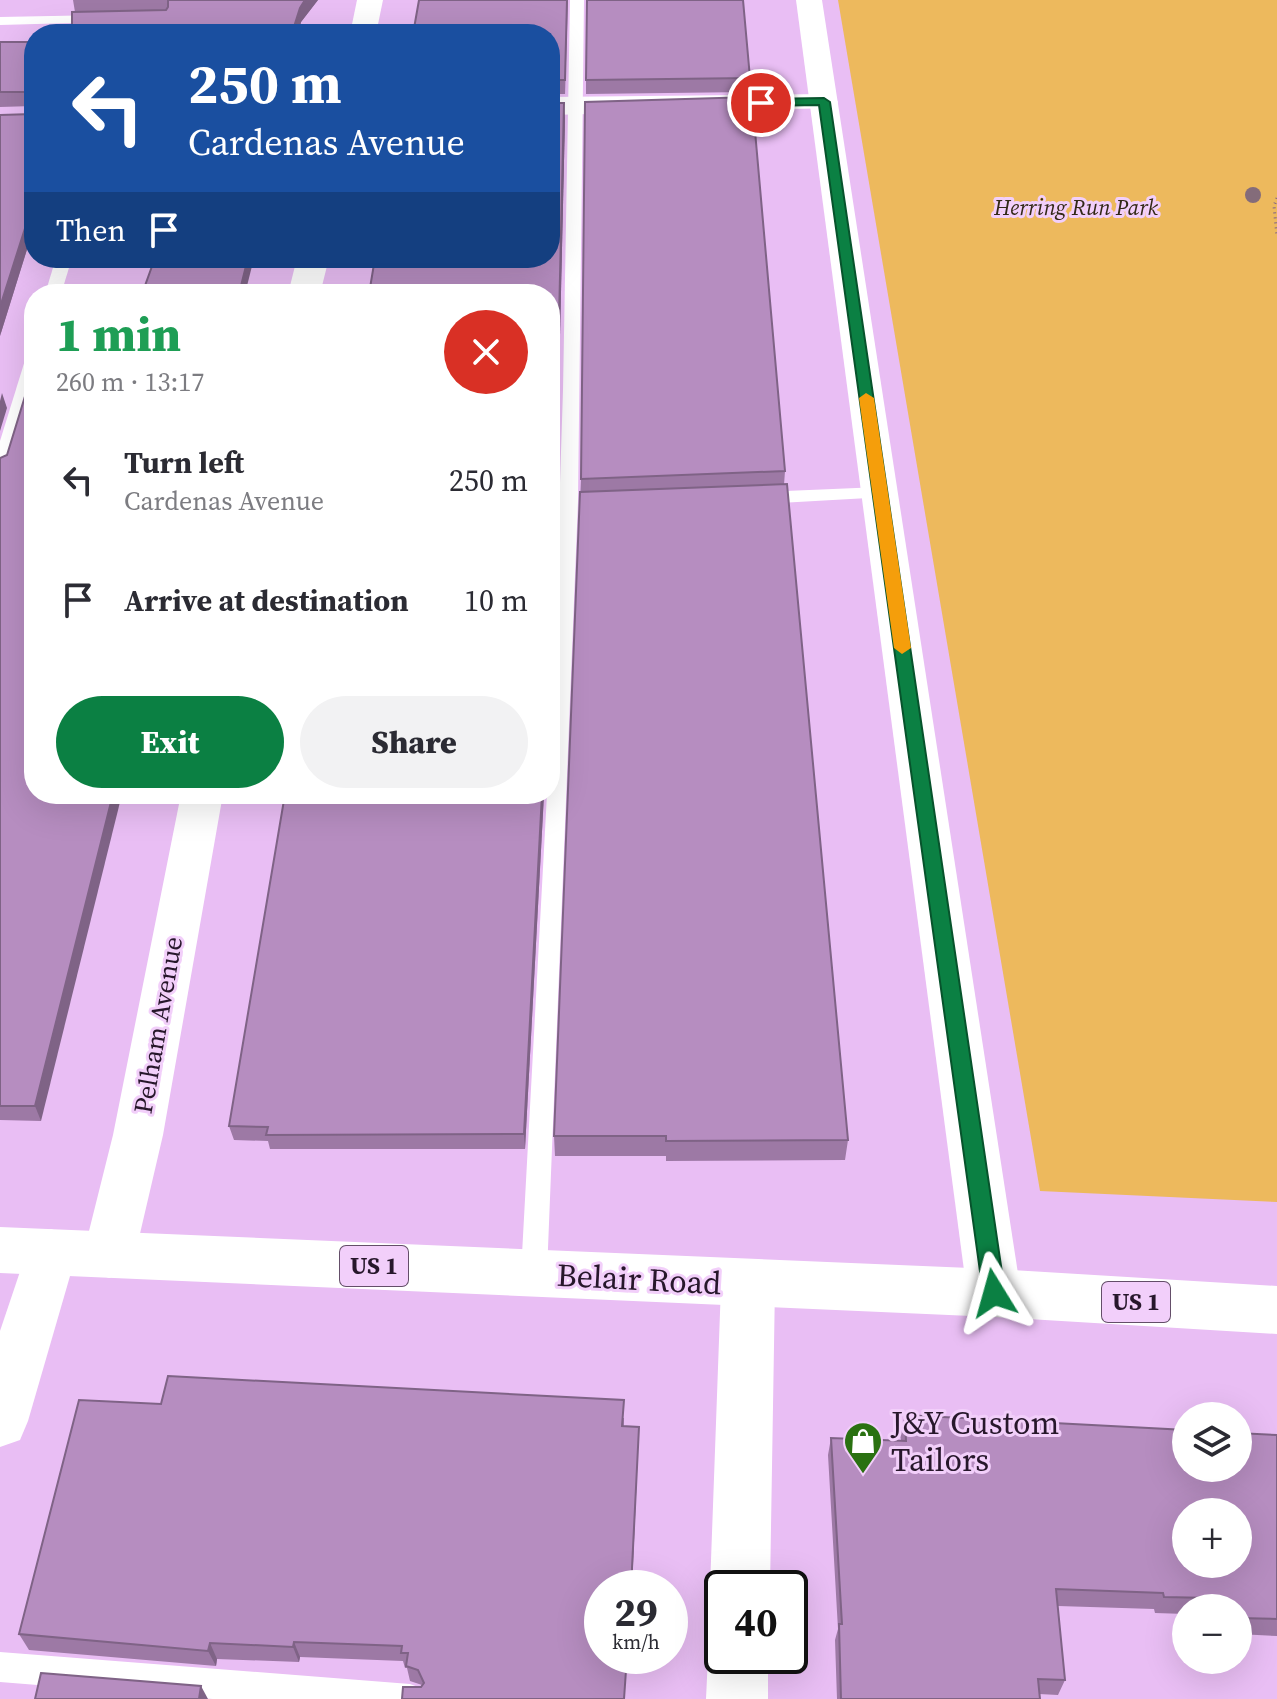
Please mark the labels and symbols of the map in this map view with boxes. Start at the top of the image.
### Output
pin [727,69,795,137]
park label: Herring Run Park [993,192,1159,222]
street label: Pelham Avenue [125,934,191,1116]
road number: US 1 [340,1246,408,1286]
position arrow [952,1251,1036,1335]
street label: Belair Road [556,1253,722,1305]
road number: US 1 [1102,1282,1170,1322]
place label: J&Y Custom Tailors [890,1401,1059,1482]
shop icon: J&Y Custom Tailors [842,1420,884,1475]
speed limit sign: 40 [704,1570,808,1674]

